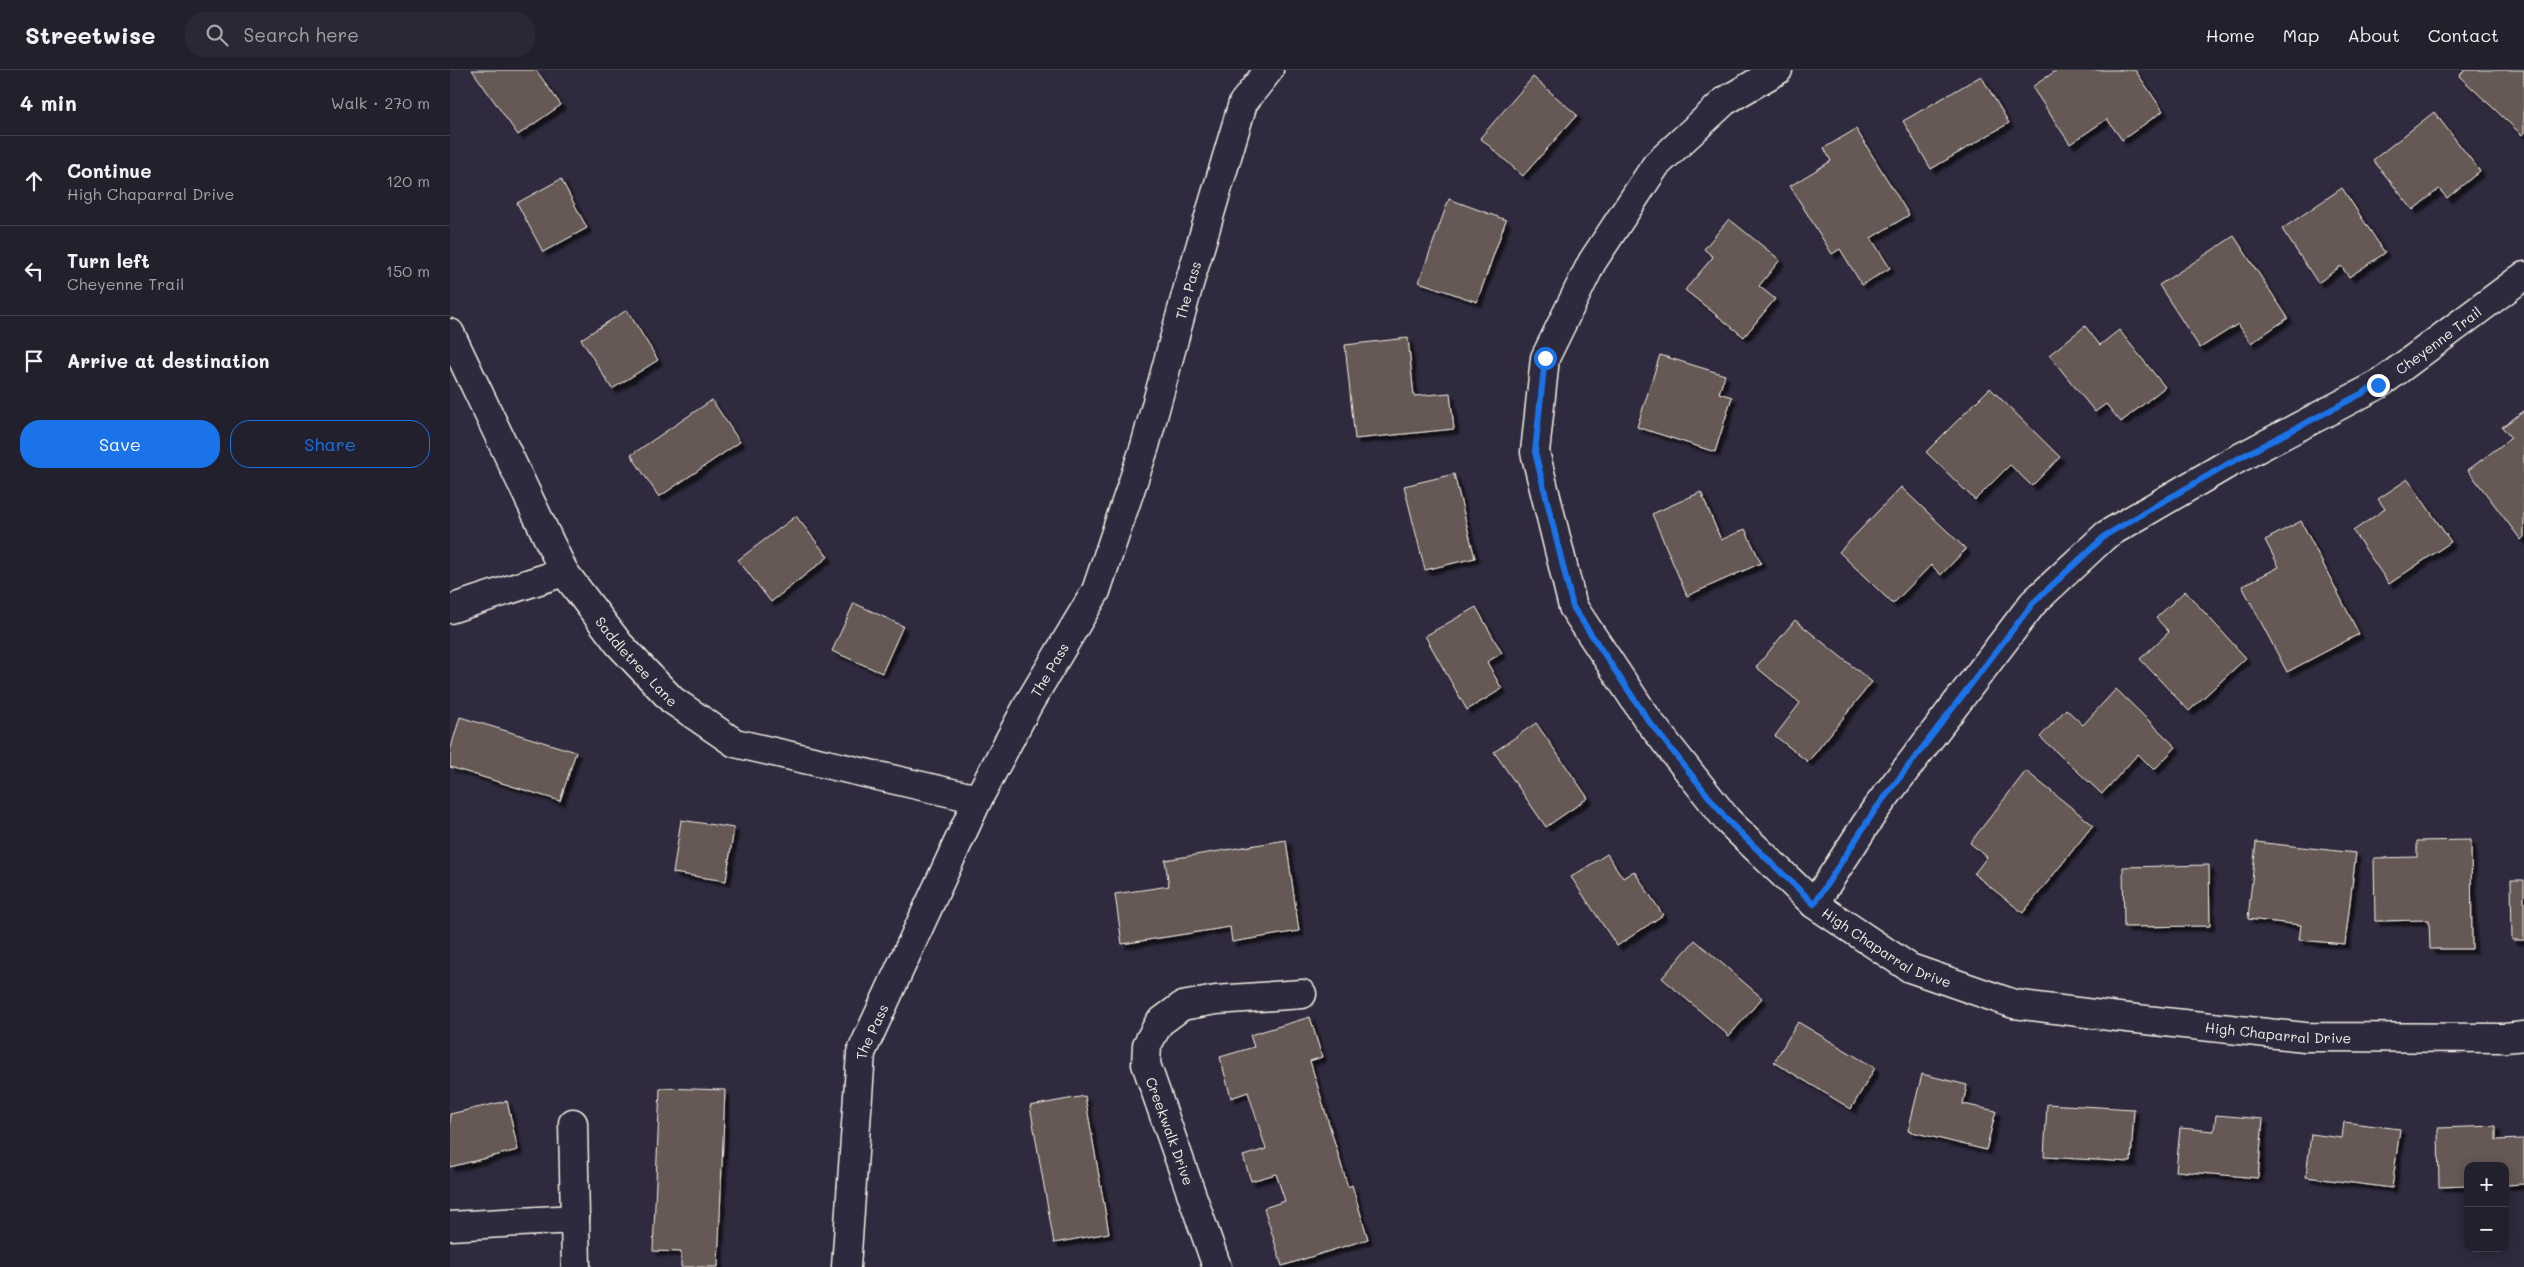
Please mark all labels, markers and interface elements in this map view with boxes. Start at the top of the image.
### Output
search box [185,12,535,57]
text: Streetwise [25,19,155,50]
icon: search [203,21,231,49]
text: Search here [243,22,359,47]
text: Home [2206,23,2255,47]
text: Map [2283,23,2319,47]
text: About [2347,23,2400,47]
text: Contact [2428,23,2499,47]
text: 4 min [20,89,77,116]
text: Walk · 270 m [331,92,430,113]
text: Continue [67,158,152,183]
icon: ahead [20,167,48,195]
text: 120 m [386,170,430,191]
text: High Chaparral Drive [67,183,234,204]
text: Turn left [67,248,150,273]
icon: left [20,257,48,285]
street label: The Pass [1170,259,1205,321]
text: 150 m [386,260,430,281]
text: Cheyenne Trail [67,273,184,294]
street label: Cheyenne Trail [2391,302,2485,378]
icon: arrive [20,347,48,375]
route start [1534,347,1557,370]
text: Arrive at destination [67,348,270,373]
route end [2367,374,2390,397]
button: Save [20,420,220,468]
button: Share [230,420,430,468]
street label: Saddletree Lane [592,612,681,710]
street label: The Pass [1026,639,1073,700]
street label: High Chaparral Drive [1819,903,1954,991]
street label: The Pass [851,1001,892,1060]
street label: High Chaparral Drive [2204,1017,2351,1047]
street label: Creekwalk Drive [1142,1074,1198,1188]
map controls [2464,1162,2509,1252]
button: + [2464,1162,2509,1207]
button: − [2464,1207,2509,1252]

